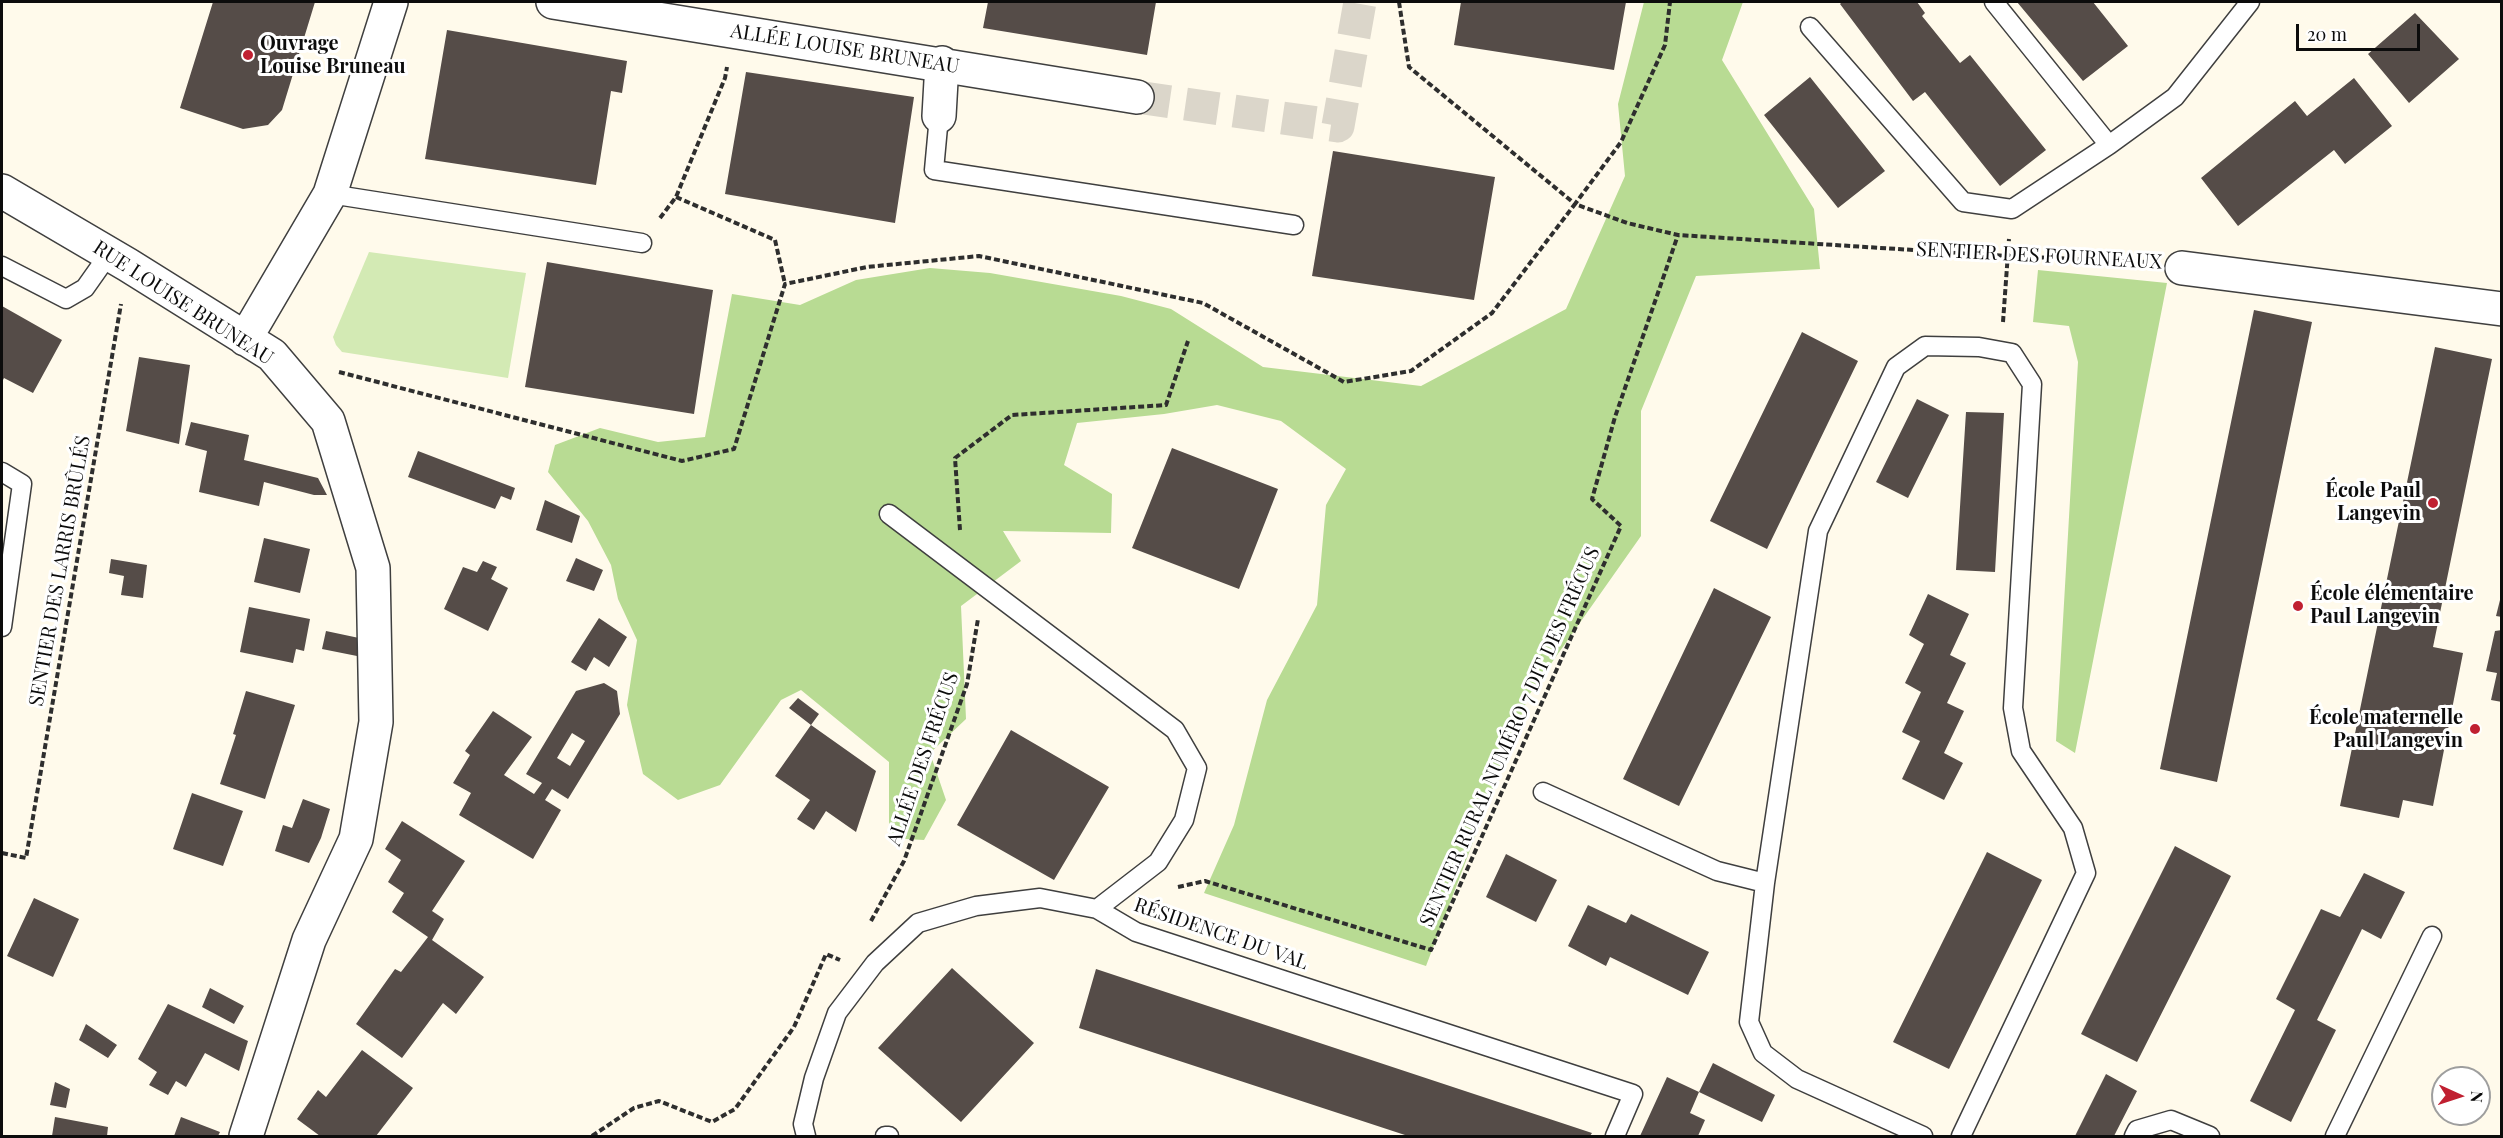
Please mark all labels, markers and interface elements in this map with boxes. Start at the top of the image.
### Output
scale bar [2299,12,2424,50]
street label: ALLÉE LOUISE BRUNEAU [729,19,961,79]
text: 20 m [2307,22,2347,46]
place label: Ouvrage Louise Bruneau [260,32,406,79]
marker: Ouvrage Louise Bruneau [241,48,255,62]
street label: RUE LOUISE BRUNEAU [88,236,278,370]
street label: SENTIER DES FOURNEAUX [1915,238,2163,274]
street label: SENTIER DES LARRIS BRÛLÉS [24,434,96,708]
place label: École Paul Langevin [2325,479,2421,526]
marker: École Paul Langevin [2426,496,2440,510]
street label: SENTIER RURAL NUMÉRO 7 DIT DES FRÉCUS [1415,543,1605,931]
place label: École élémentaire Paul Langevin [2310,582,2474,629]
marker: École élémentaire Paul Langevin [2291,599,2305,613]
street label: ALLÉE DES FRÉCUS [882,669,964,849]
place label: École maternelle Paul Langevin [2309,706,2463,753]
marker: École maternelle Paul Langevin [2468,722,2482,736]
street label: RÉSIDENCE DU VAL [1131,893,1311,975]
north arrow [2431,1066,2491,1126]
text: N [2467,1091,2488,1103]

